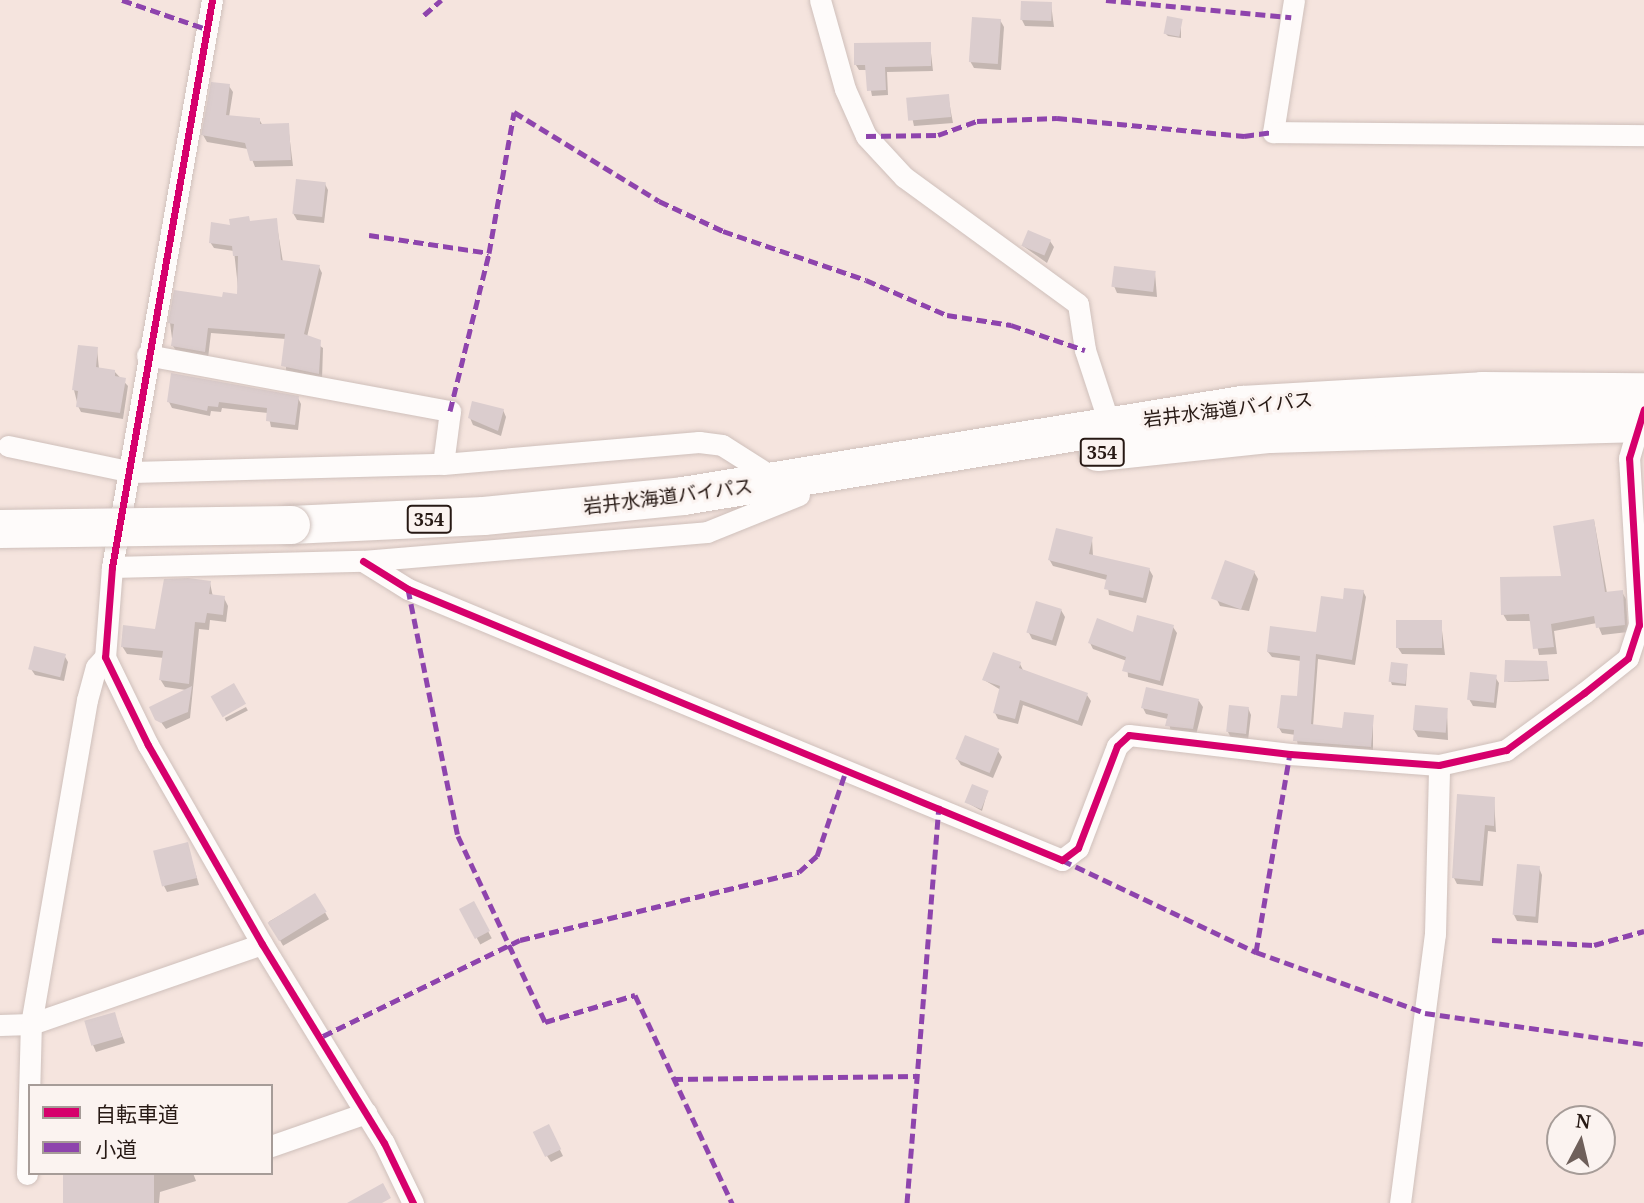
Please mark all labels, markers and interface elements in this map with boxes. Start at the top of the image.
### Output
street label: 岩井水海道バイパス [1142,388,1314,432]
road number: 354 [1079,438,1125,466]
street label: 岩井水海道バイパス [582,475,754,519]
road number: 354 [406,504,452,534]
legend [28,1084,273,1175]
text: 自転車道 [95,1100,179,1128]
north arrow [1546,1105,1616,1175]
text: N [1574,1107,1592,1135]
text: 小道 [95,1135,137,1163]

